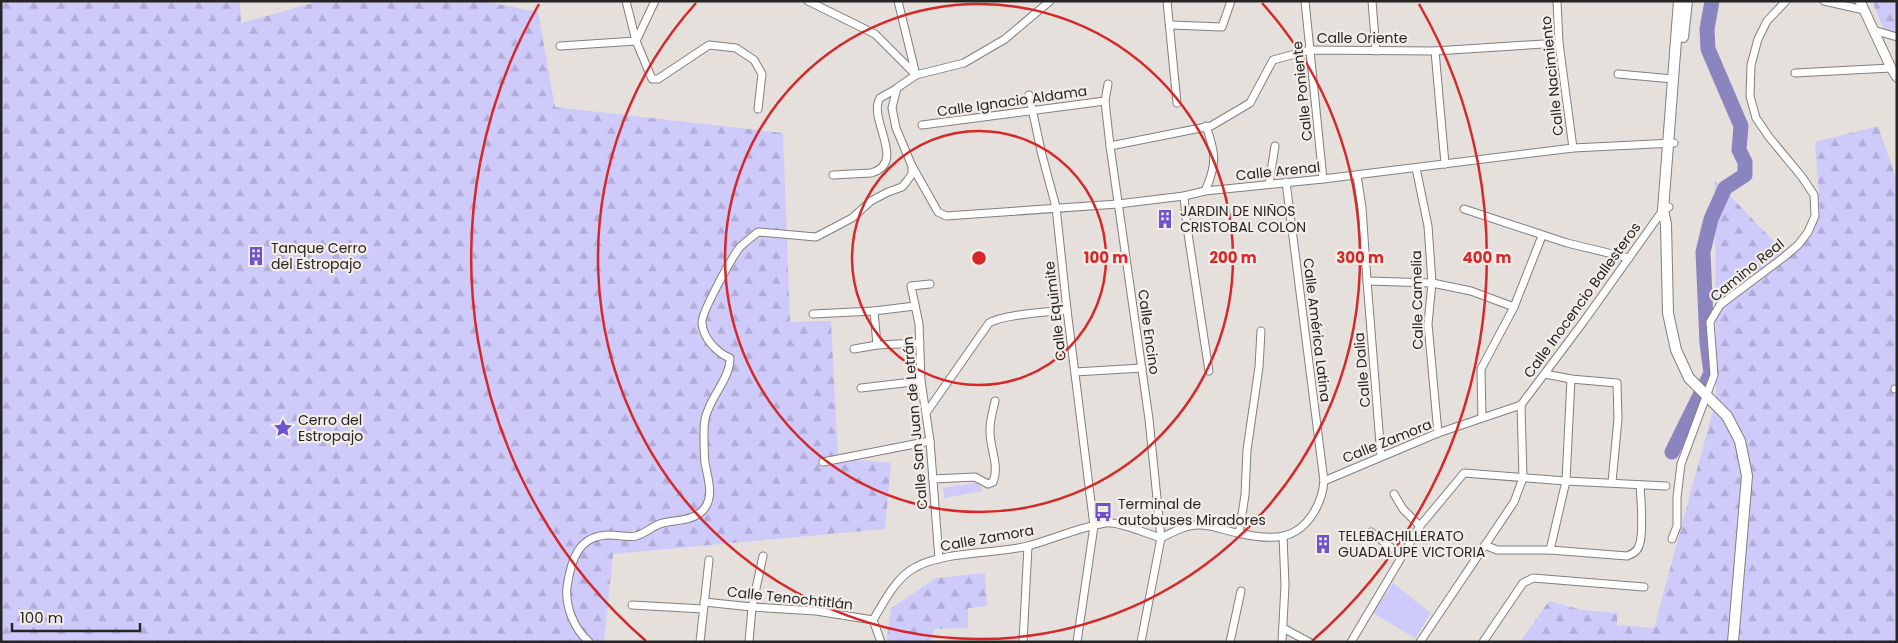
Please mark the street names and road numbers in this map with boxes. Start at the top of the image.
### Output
street label: Calle Nacimiento [1536,15,1568,137]
street label: Calle Oriente [1317,28,1408,48]
street label: Calle Poniente [1287,40,1317,142]
street label: Calle Ignacio Aldama [936,81,1088,121]
street label: Calle Arenal [1235,157,1321,185]
street label: Calle Inocencio Ballesteros [1519,218,1645,382]
street label: Camino Real [1706,234,1788,306]
street label: Calle Camelia [1406,250,1428,350]
street label: Calle América Latina [1298,257,1336,403]
street label: Calle Equimite [1039,260,1071,362]
street label: Calle Encino [1133,288,1165,376]
street label: Calle Dalia [1349,332,1375,408]
street label: Calle San Juan de Letrán [897,336,933,510]
street label: Calle Zamora [1339,414,1435,468]
street label: Calle Zamora [939,520,1035,556]
street label: Calle Tenochtitlán [726,581,854,615]

